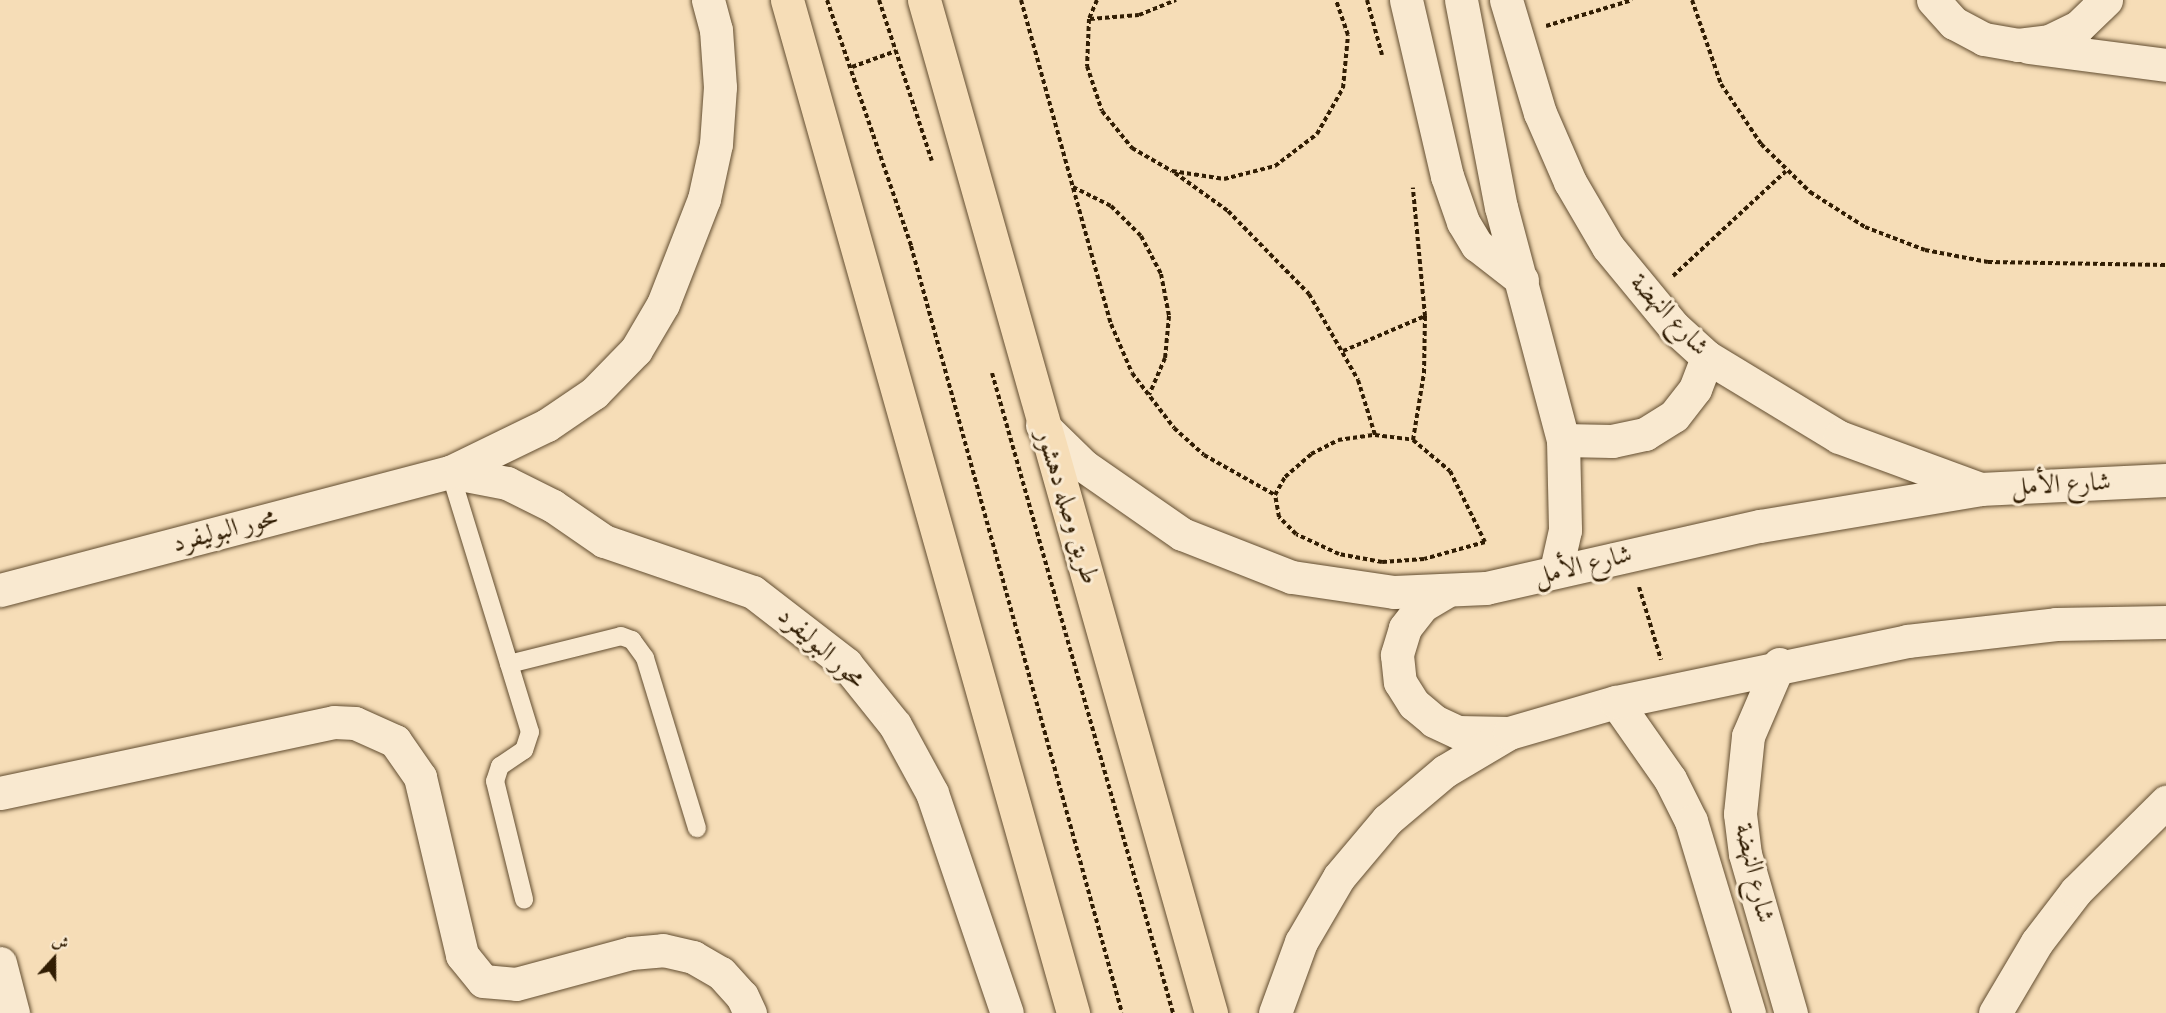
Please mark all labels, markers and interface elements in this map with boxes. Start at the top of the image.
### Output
street label: شارع النهضة [1623,267,1715,363]
street label: طريق وصله دهشور [1029,426,1105,588]
street label: شارع الأمل [2010,467,2112,503]
street label: محور البوليفرد [169,502,281,560]
street label: شارع الأمل [1531,539,1635,593]
street label: محور البوليفرد [771,600,871,696]
street label: شارع النهضة [1727,820,1781,926]
north arrow [24,929,84,989]
text: ش [49,930,71,954]

